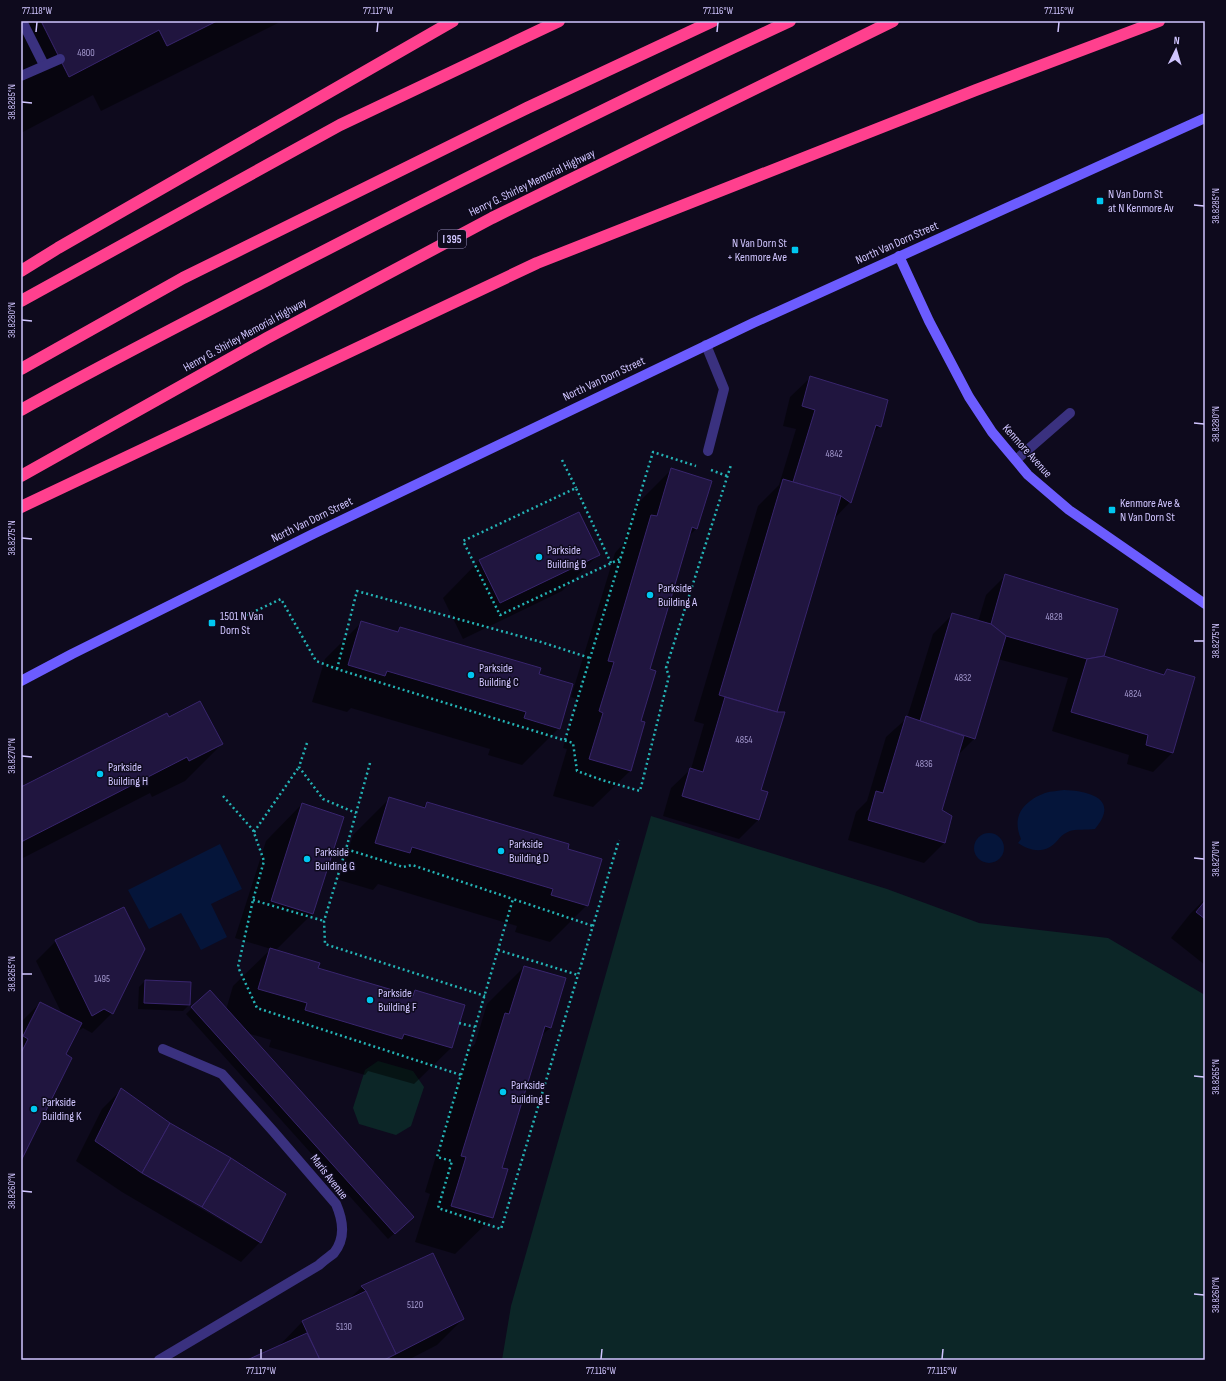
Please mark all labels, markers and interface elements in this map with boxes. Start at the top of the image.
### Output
text: 77.118°W [22,5,52,17]
text: 77.117°W [363,5,393,17]
text: 77.116°W [703,5,733,17]
text: 77.115°W [1044,5,1074,17]
north arrow [1156,30,1196,70]
text: N [1173,34,1180,47]
house number: 4800 [77,47,95,59]
text: 38.8285°N [6,84,18,120]
street label: Henry G. Shirley Memorial Highway [466,146,598,220]
place label: N Van Dorn St at N Kenmore Av [1108,187,1174,216]
text: 38.8285°N [1210,188,1222,224]
marker: N Van Dorn St at N Kenmore Av [1095,196,1105,206]
street label: North Van Dorn Street [853,218,941,268]
road number: I 395 [438,230,466,248]
place label: N Van Dorn St + Kenmore Ave [727,236,787,265]
marker: N Van Dorn St + Kenmore Ave [790,245,800,255]
street label: Henry G. Shirley Memorial Highway [181,295,310,375]
text: 38.8280°N [6,302,18,338]
street label: North Van Dorn Street [561,353,648,405]
text: 38.8280°N [1210,406,1222,442]
street label: Kenmore Avenue [999,421,1055,481]
house number: 4842 [825,448,843,460]
street label: North Van Dorn Street [269,494,355,546]
place label: Kenmore Ave & N Van Dorn St [1120,496,1180,525]
marker: Kenmore Ave & N Van Dorn St [1107,505,1117,515]
text: 38.8275°N [6,520,18,556]
place label: Parkside Building B [547,543,586,572]
marker: Parkside Building B [534,552,544,562]
place label: Parkside Building A [658,581,698,610]
marker: Parkside Building A [645,590,655,600]
place label: 1501 N Van Dorn St [220,609,263,638]
house number: 4828 [1045,611,1063,623]
marker: 1501 N Van Dorn St [207,618,217,628]
text: 38.8275°N [1210,623,1222,659]
place label: Parkside Building C [479,661,519,690]
marker: Parkside Building C [466,670,476,680]
house number: 4832 [955,672,971,684]
house number: 4824 [1125,688,1141,700]
house number: 4854 [736,734,752,746]
text: 38.8270°N [6,738,18,774]
house number: 4836 [915,758,933,770]
place label: Parkside Building H [108,760,148,789]
marker: Parkside Building H [95,769,105,779]
place label: Parkside Building D [509,837,549,866]
text: 38.8270°N [1210,841,1222,877]
place label: Parkside Building G [315,845,355,874]
marker: Parkside Building D [496,846,506,856]
marker: Parkside Building G [302,854,312,864]
text: 38.8265°N [6,956,18,992]
house number: 1495 [94,973,110,985]
place label: Parkside Building F [378,986,417,1015]
marker: Parkside Building F [365,995,375,1005]
text: 38.8265°N [1210,1059,1222,1095]
place label: Parkside Building E [511,1078,550,1107]
marker: Parkside Building E [498,1087,508,1097]
place label: Parkside Building K [42,1095,82,1124]
marker: Parkside Building K [29,1104,39,1114]
street label: Maris Avenue [307,1152,351,1203]
text: 38.8260°N [6,1173,18,1209]
text: 38.8260°N [1210,1277,1222,1313]
house number: 5120 [407,1299,423,1311]
house number: 5130 [336,1321,352,1333]
text: 77.117°W [246,1365,276,1377]
text: 77.116°W [586,1365,616,1377]
text: 77.115°W [927,1365,957,1377]

